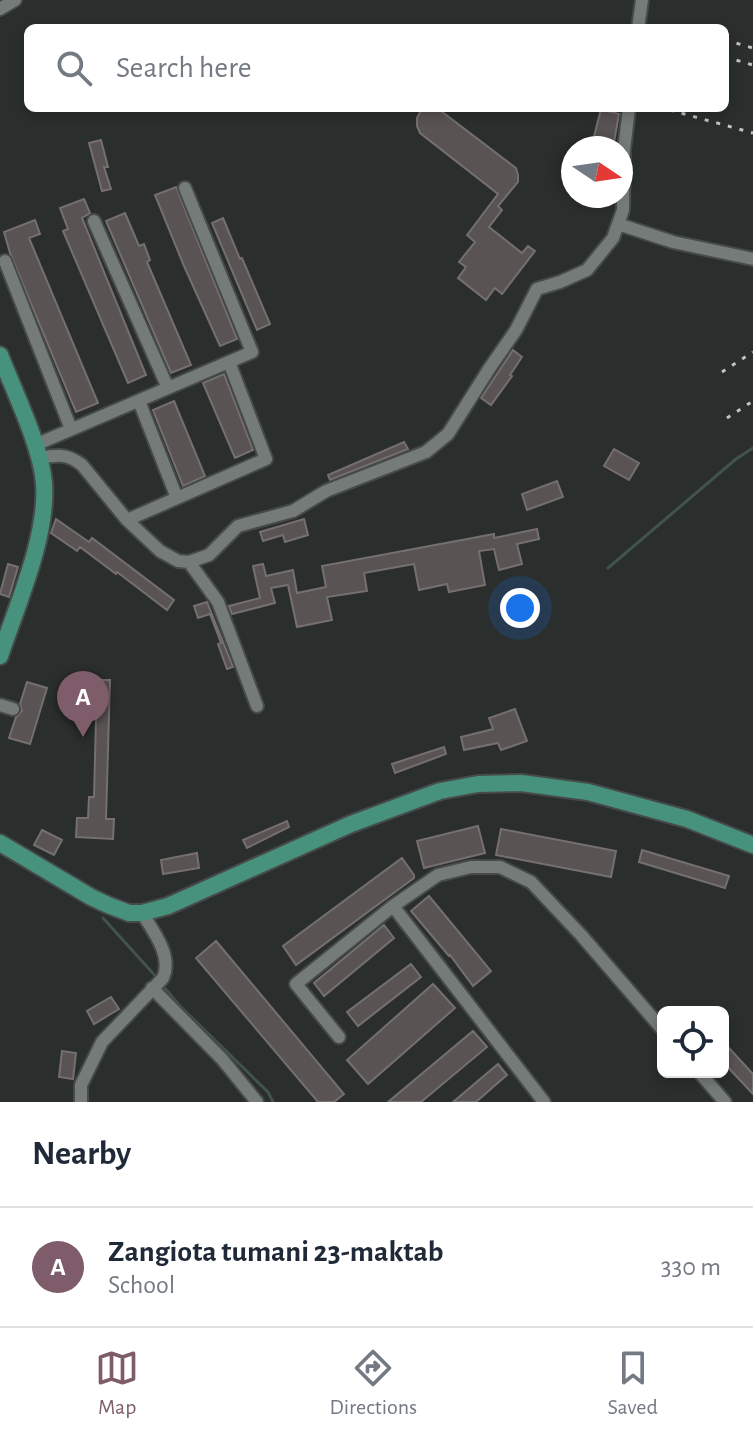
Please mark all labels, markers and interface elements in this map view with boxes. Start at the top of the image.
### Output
search box [24,24,729,112]
icon: search [52,46,96,90]
text: Search here [116,53,252,83]
north arrow [561,136,633,208]
your location [500,588,540,628]
pin: A [57,671,109,737]
map controls [657,1006,729,1078]
button: locate [657,1006,729,1078]
text: Nearby [32,1137,131,1171]
text: Zangiota tumani 23-maktab [108,1237,444,1267]
text: A [50,1254,66,1280]
text: 330 m [661,1254,721,1280]
text: School [108,1272,175,1298]
tab: Map [95,1346,139,1420]
tab: Directions [329,1346,417,1420]
tab: Saved [607,1346,658,1420]

